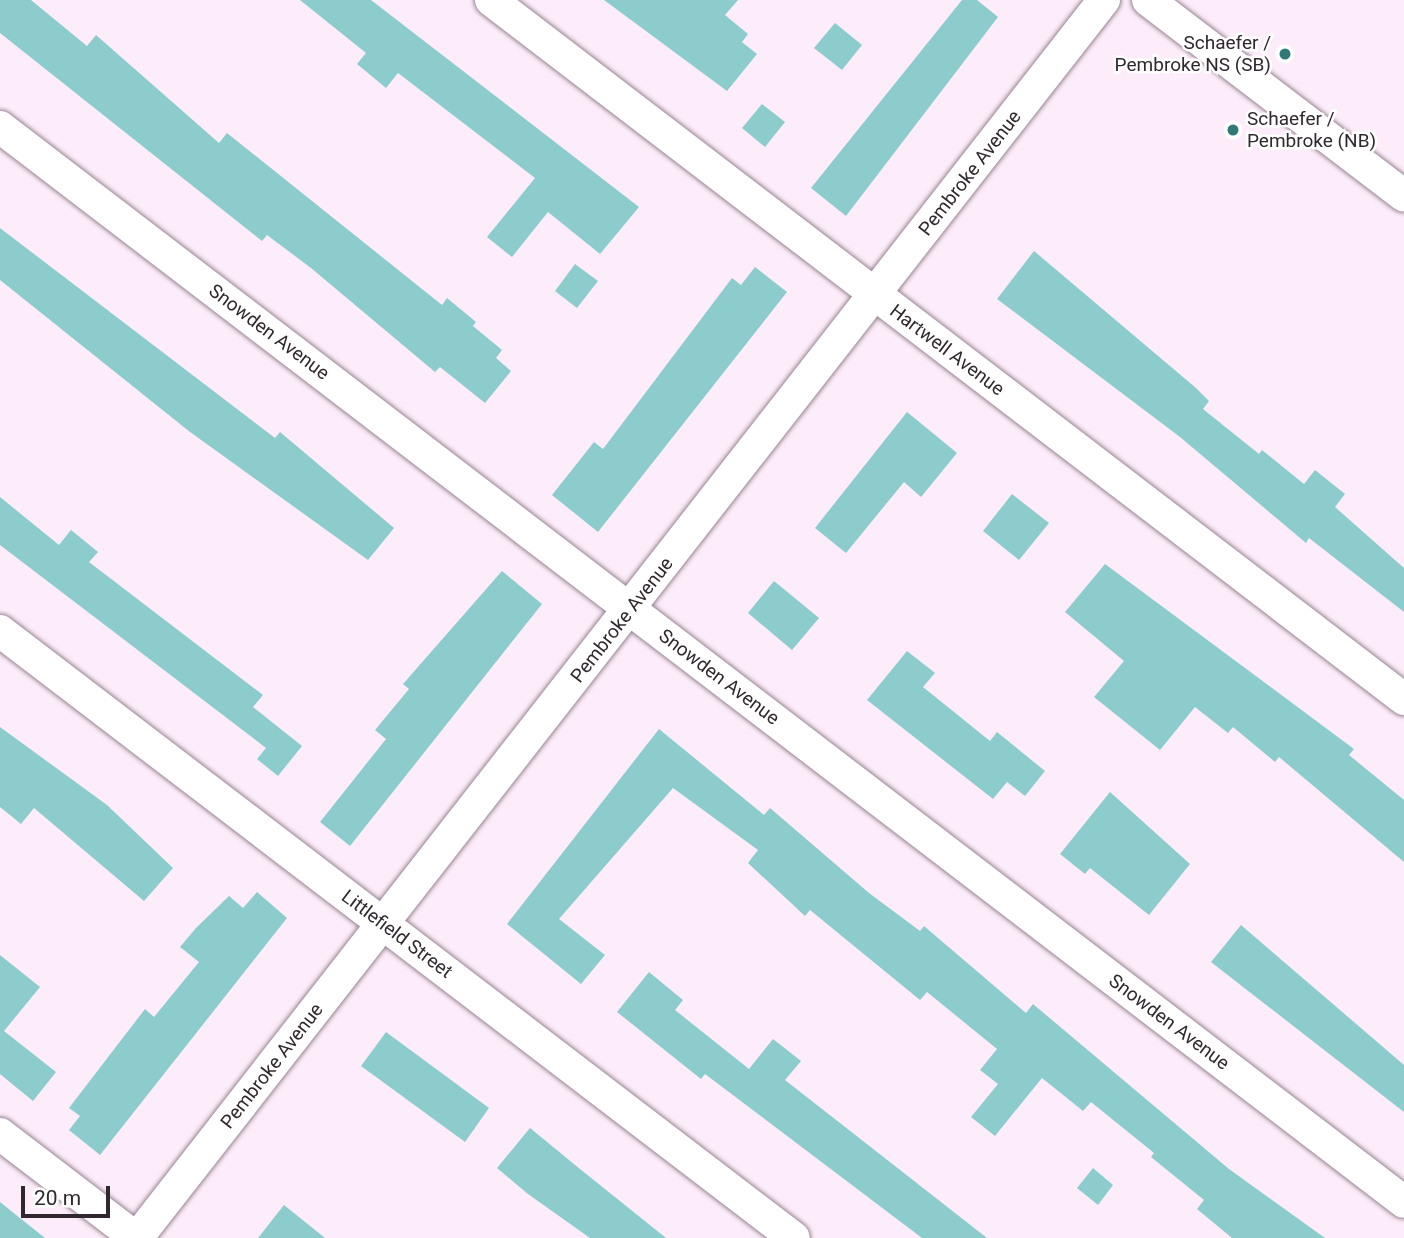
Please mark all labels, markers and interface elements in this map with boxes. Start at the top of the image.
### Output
place label: Schaefer / Pembroke NS (SB) [1115,32,1271,76]
marker: Schaefer / Pembroke NS (SB) [1277,46,1293,62]
street label: Pembroke Avenue [914,106,1026,240]
place label: Schaefer / Pembroke (NB) [1247,108,1376,152]
marker: Schaefer / Pembroke (NB) [1225,122,1241,138]
street label: Snowden Avenue [204,279,334,385]
street label: Hartwell Avenue [885,300,1009,400]
street label: Pembroke Avenue [566,553,678,687]
street label: Snowden Avenue [654,624,784,730]
street label: Littlefield Street [337,885,457,983]
street label: Snowden Avenue [1104,969,1234,1075]
street label: Pembroke Avenue [216,999,328,1133]
scale bar [24,1172,114,1216]
text: 20 m [34,1186,81,1210]

